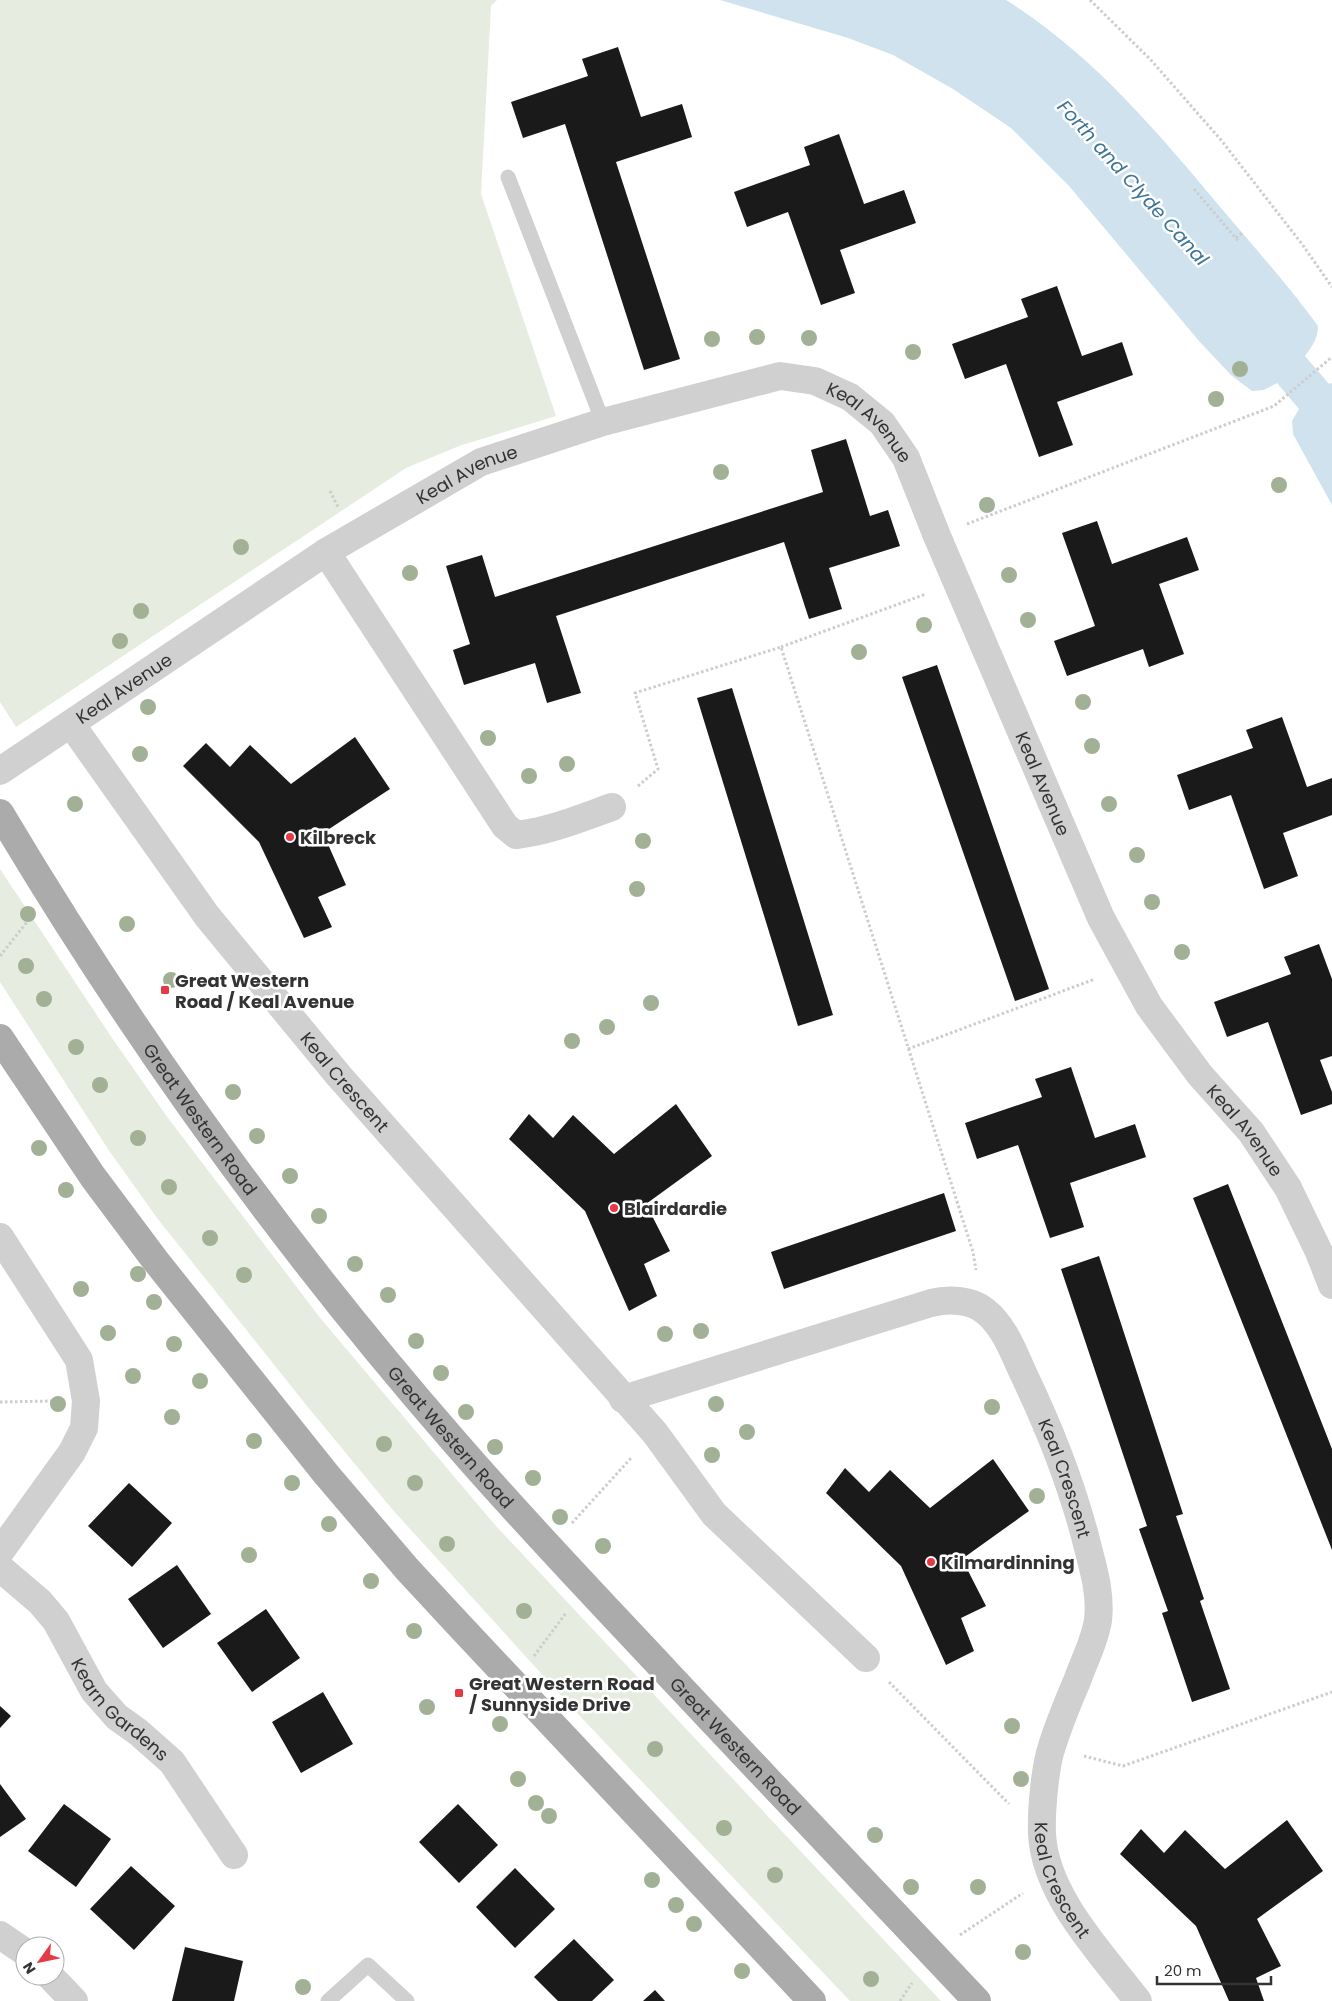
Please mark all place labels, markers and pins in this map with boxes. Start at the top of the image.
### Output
place label: Kilbreck [300,825,377,850]
marker: Kilbreck [284,831,296,843]
place label: Great Western Road / Keal Avenue [175,968,354,1014]
marker: Great Western Road / Keal Avenue [159,984,171,996]
place label: Blairdardie [624,1196,727,1221]
marker: Blairdardie [608,1202,620,1214]
place label: Kilmardinning [941,1550,1075,1575]
marker: Kilmardinning [925,1556,937,1568]
place label: Great Western Road / Sunnyside Drive [469,1671,655,1717]
marker: Great Western Road / Sunnyside Drive [453,1687,465,1699]

